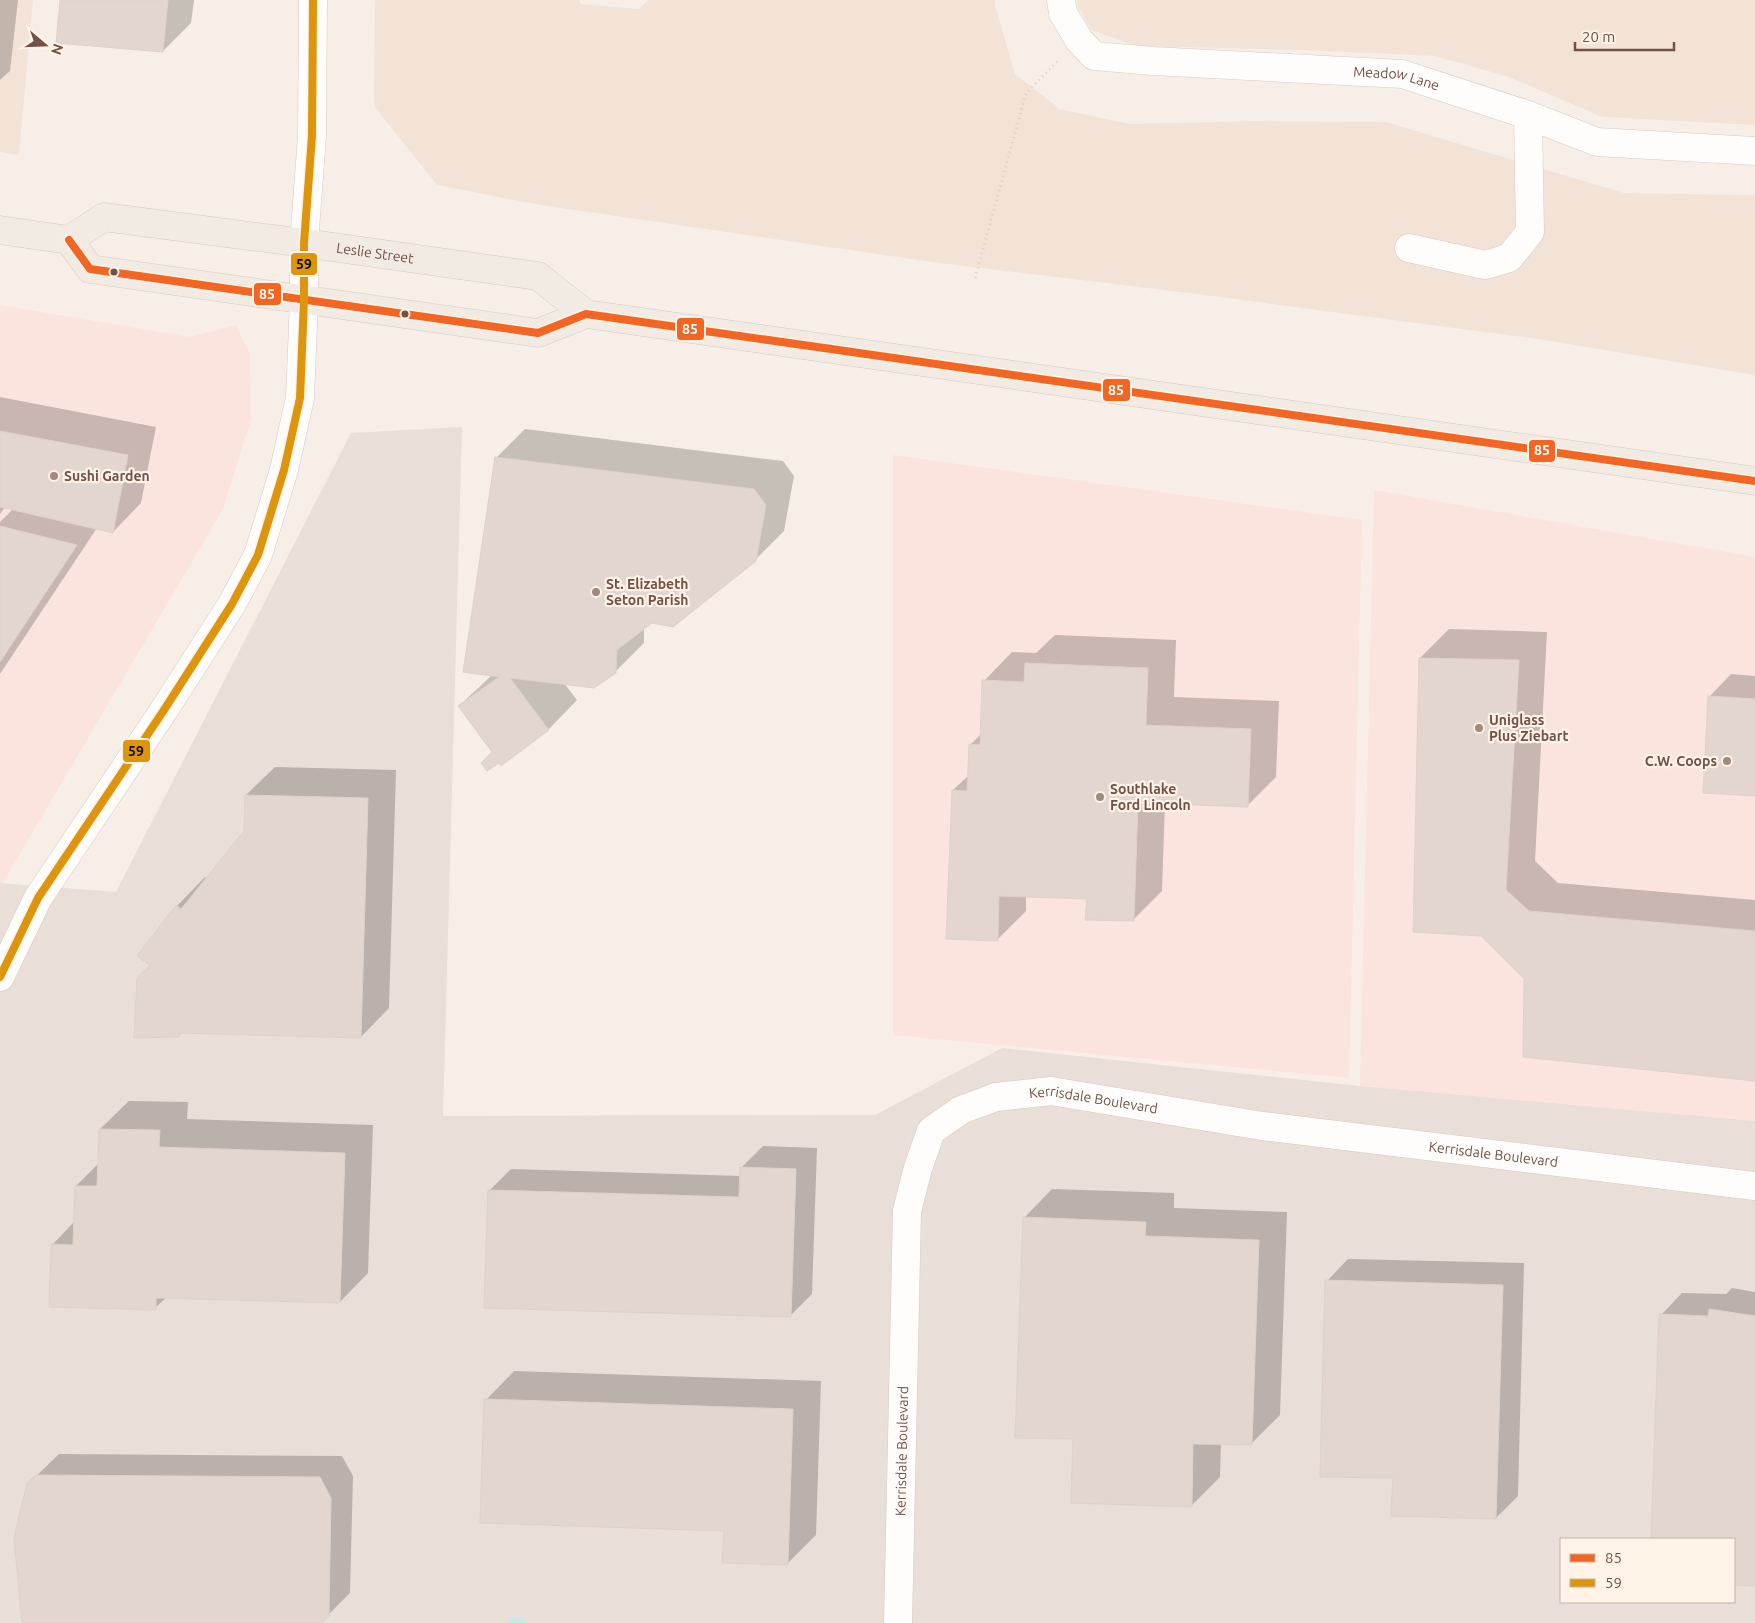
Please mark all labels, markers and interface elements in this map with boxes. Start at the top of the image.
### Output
north arrow [20,20,70,70]
scale bar [1575,20,1674,52]
text: 20 m [1582,28,1615,45]
text: N [48,42,67,57]
street label: Meadow Lane [1353,63,1441,94]
street label: Leslie Street [335,240,415,266]
line badge: 59 [290,252,318,276]
text: 59 [296,256,312,272]
unlabelled marker [109,267,119,277]
line badge: 85 [253,282,282,306]
text: 85 [259,286,275,302]
unlabelled marker [400,309,410,319]
line badge: 85 [676,317,705,341]
text: 85 [682,321,698,337]
line badge: 85 [1102,378,1131,402]
text: 85 [1108,382,1124,398]
line badge: 85 [1528,439,1556,463]
text: 85 [1534,442,1550,458]
place label: Sushi Garden [64,468,150,484]
marker: Sushi Garden [48,470,60,482]
place label: St. Elizabeth Seton Parish [606,576,688,608]
marker: St. Elizabeth Seton Parish [590,586,602,598]
place label: Uniglass Plus Ziebart [1489,712,1568,744]
marker: Uniglass Plus Ziebart [1473,722,1485,734]
line badge: 59 [122,739,151,763]
text: 59 [128,743,144,759]
place label: C.W. Coops [1645,753,1717,769]
marker: C.W. Coops [1721,755,1733,767]
place label: Southlake Ford Lincoln [1110,781,1191,813]
marker: Southlake Ford Lincoln [1094,791,1106,803]
street label: Kerrisdale Boulevard [1028,1083,1159,1117]
street label: Kerrisdale Boulevard [1428,1138,1559,1170]
street label: Kerrisdale Boulevard [892,1386,911,1516]
legend [1560,1538,1735,1603]
text: 85 [1605,1549,1622,1566]
text: 59 [1605,1574,1622,1591]

